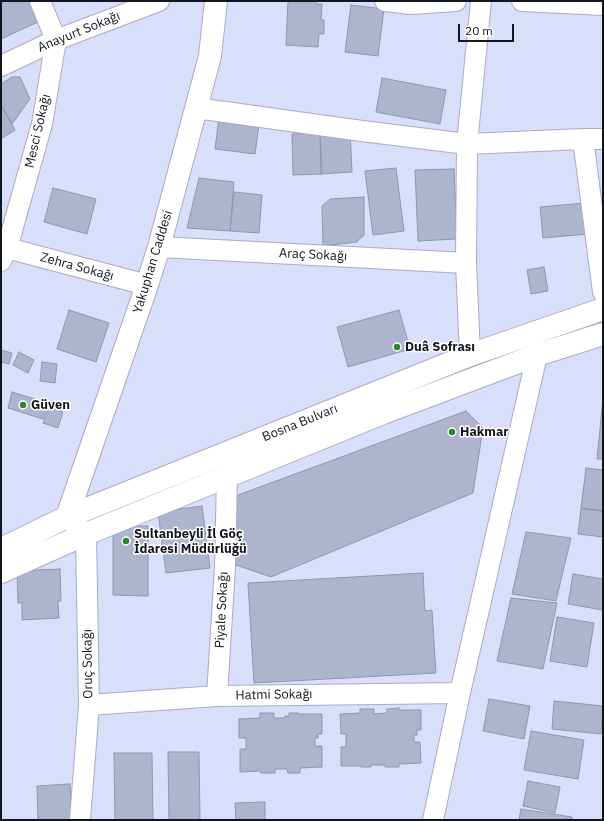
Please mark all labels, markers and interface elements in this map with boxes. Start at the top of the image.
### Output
street label: Anayurt Sokağı [35,8,123,56]
scale bar [460,16,516,42]
text: 20 m [465,23,493,38]
street label: Mesci Sokağı [22,92,54,170]
street label: Yakuphan Caddesi [130,208,176,316]
street label: Araç Sokağı [278,245,348,265]
street label: Zehra Sokağı [39,250,115,284]
place label: Duâ Sofrası [405,339,475,355]
marker: Duâ Sofrası [392,342,402,352]
place label: Güven [31,397,70,413]
marker: Güven [18,400,28,410]
street label: Bosna Bulvarı [260,401,340,445]
place label: Hakmar [460,424,509,440]
marker: Hakmar [447,427,457,437]
place label: Sultanbeyli İl Göç İdaresi Müdürlüğü [134,526,247,557]
marker: Sultanbeyli İl Göç İdaresi Müdürlüğü [121,536,131,546]
street label: Piyale Sokağı [212,571,232,649]
street label: Oruç Sokağı [80,629,96,699]
street label: Hatmi Sokağı [235,687,313,703]

